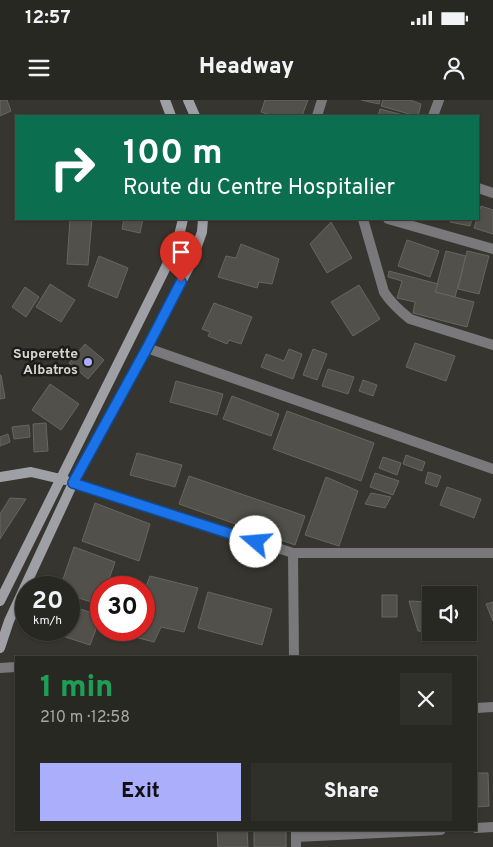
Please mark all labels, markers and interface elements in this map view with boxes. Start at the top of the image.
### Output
text: 12:57 [25,6,71,30]
icon: menu [25,54,53,82]
text: Headway [199,54,294,81]
icon: person [440,54,468,82]
text: 100 m [123,132,223,176]
icon: right [40,135,105,200]
text: Route du Centre Hospitalier [123,175,395,202]
pin [160,231,202,282]
icon: arrive [167,238,195,266]
place label: Superette Albatros [13,346,78,379]
marker: Superette Albatros [82,356,94,368]
position arrow [229,515,281,567]
speed limit sign: 30 [90,576,155,641]
text: 20 [32,586,63,618]
map controls [422,586,477,641]
button: sound [422,586,477,641]
text: km/h [33,613,62,629]
text: 1 min [40,670,113,707]
button: close [400,673,452,725]
text: 210 m · 12:58 [40,708,130,728]
button: Exit [40,763,241,821]
button: Share [251,763,452,821]

